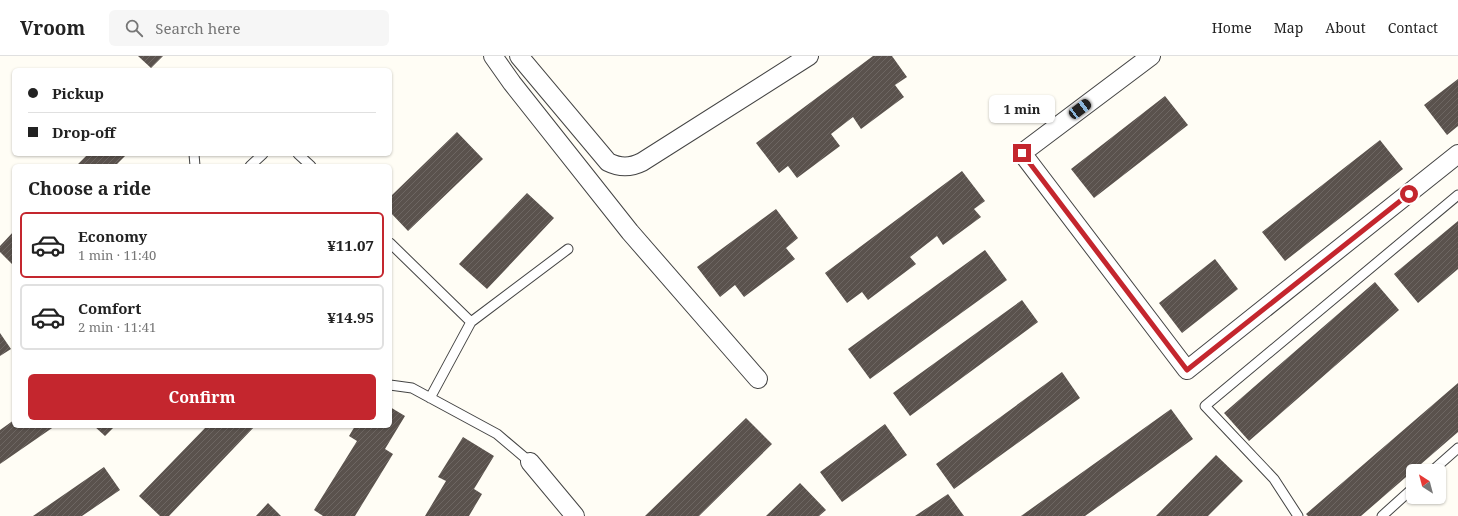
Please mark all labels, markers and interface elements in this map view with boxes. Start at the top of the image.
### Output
search box [109,10,389,46]
text: Vroom [20,15,85,41]
icon: search [123,17,145,39]
text: Search here [155,18,240,38]
text: Home [1212,18,1252,37]
text: Map [1274,18,1303,37]
text: About [1325,18,1366,37]
text: Contact [1388,18,1438,37]
text: Pickup [52,83,104,103]
callout: 1 min [989,95,1055,123]
car [1067,97,1093,121]
text: 1 min [1004,100,1040,118]
text: Drop-off [52,122,116,142]
route end [1013,144,1031,162]
text: Choose a ride [28,176,151,200]
route start [1400,185,1418,203]
text: Economy [78,226,147,246]
icon: car [30,227,66,263]
text: ¥11.07 [327,235,374,255]
text: 1 min · 11:40 [78,246,156,264]
text: Comfort [78,298,141,318]
icon: car [30,299,66,335]
text: ¥14.95 [327,307,374,327]
text: 2 min · 11:41 [78,318,156,336]
button: Confirm [28,374,376,420]
north arrow [1406,464,1446,504]
map controls [1406,464,1446,504]

